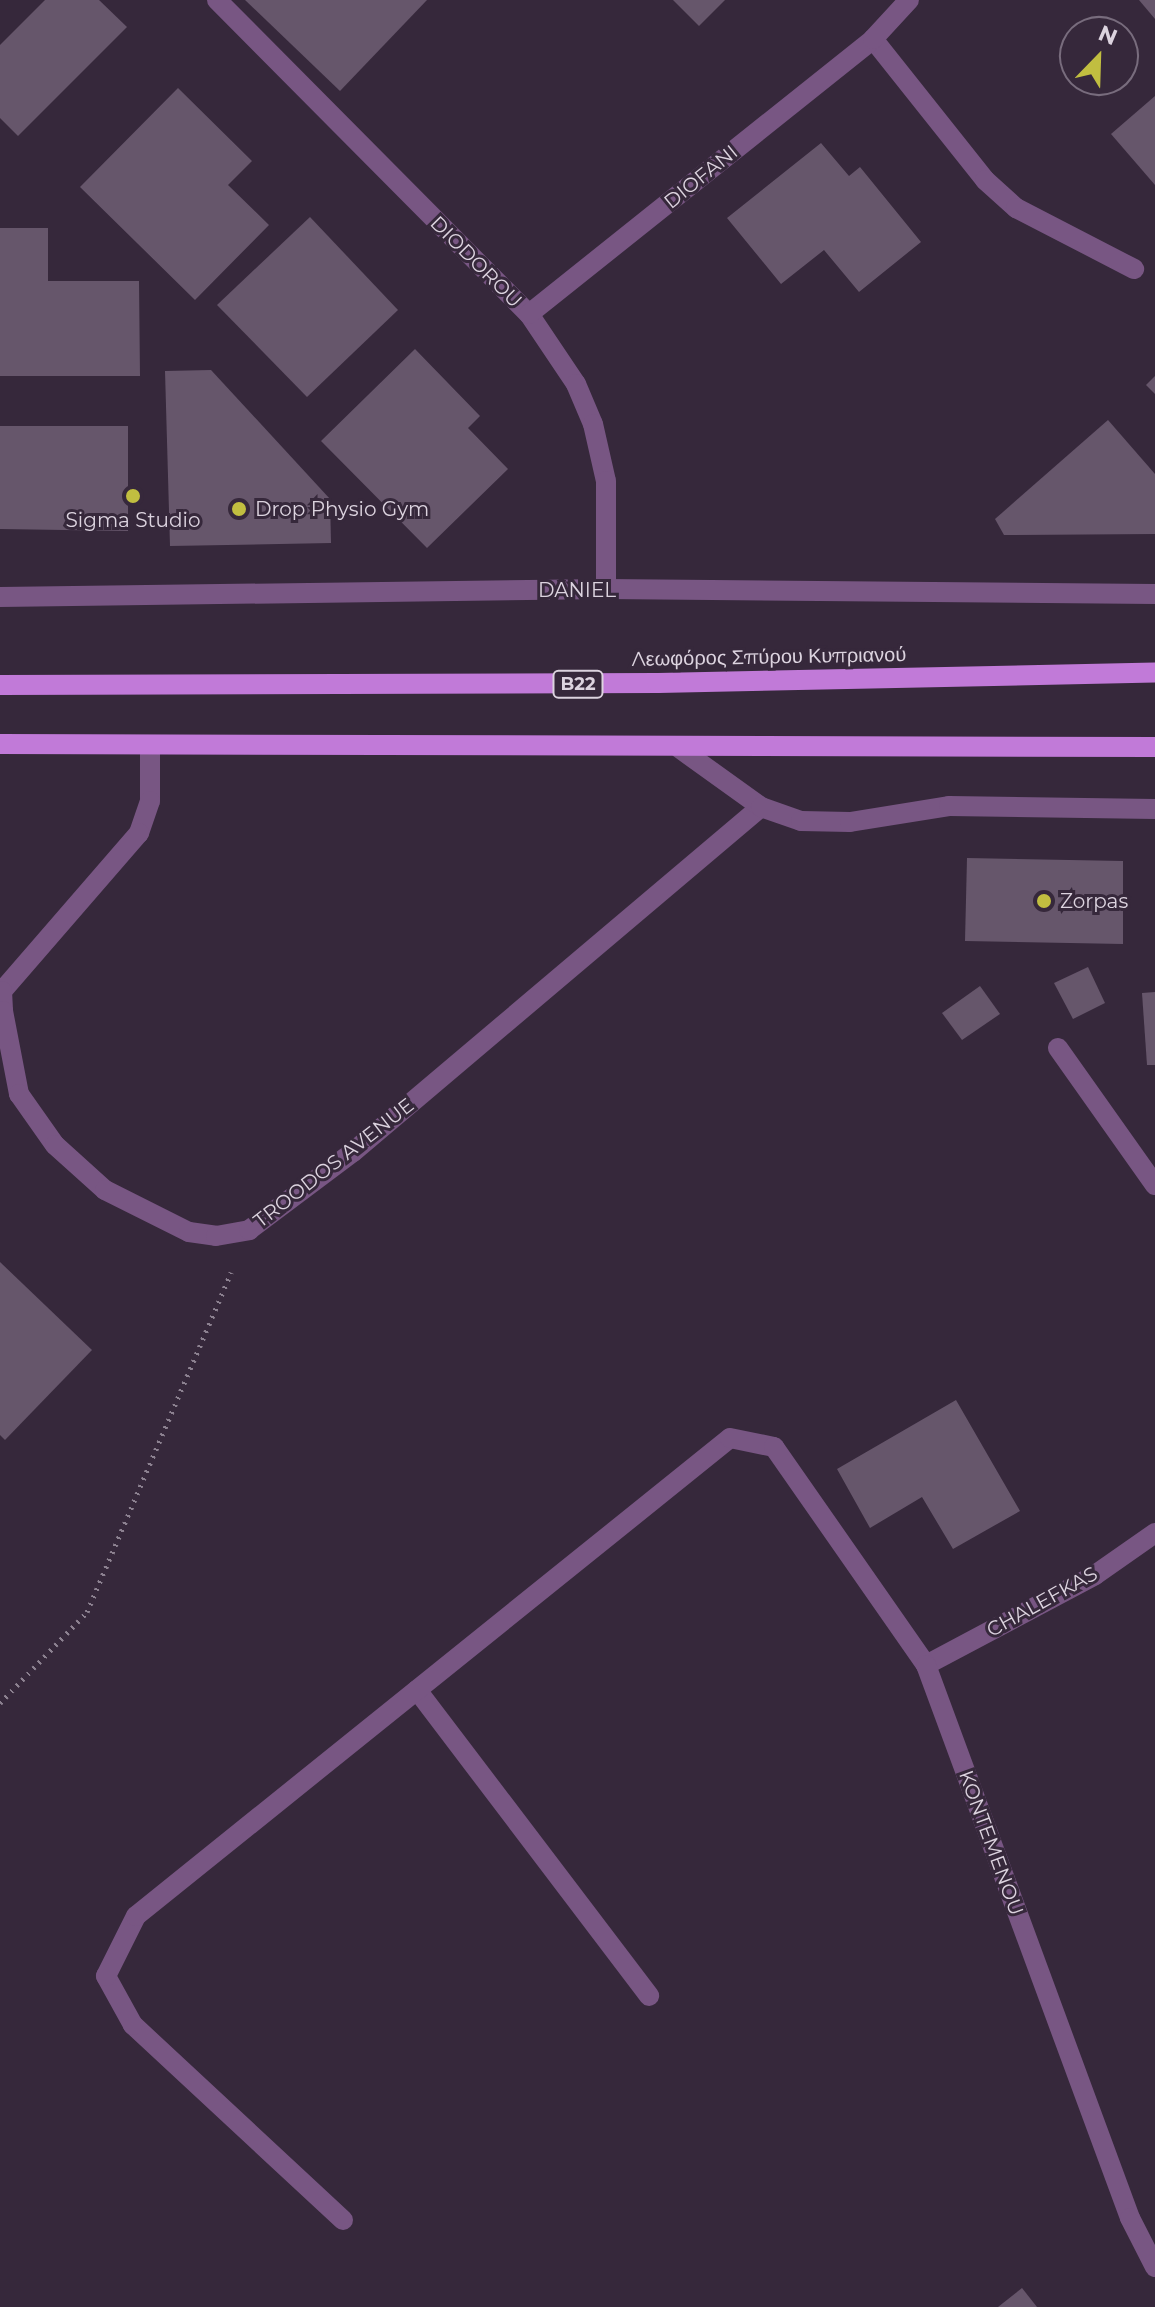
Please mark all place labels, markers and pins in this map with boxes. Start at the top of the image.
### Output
marker: Sigma Studio [124,487,142,505]
place label: Drop Physio Gym [255,497,429,521]
marker: Drop Physio Gym [230,500,248,518]
place label: Sigma Studio [66,508,200,532]
place label: Zorpas [1060,889,1128,913]
marker: Zorpas [1035,892,1053,910]

